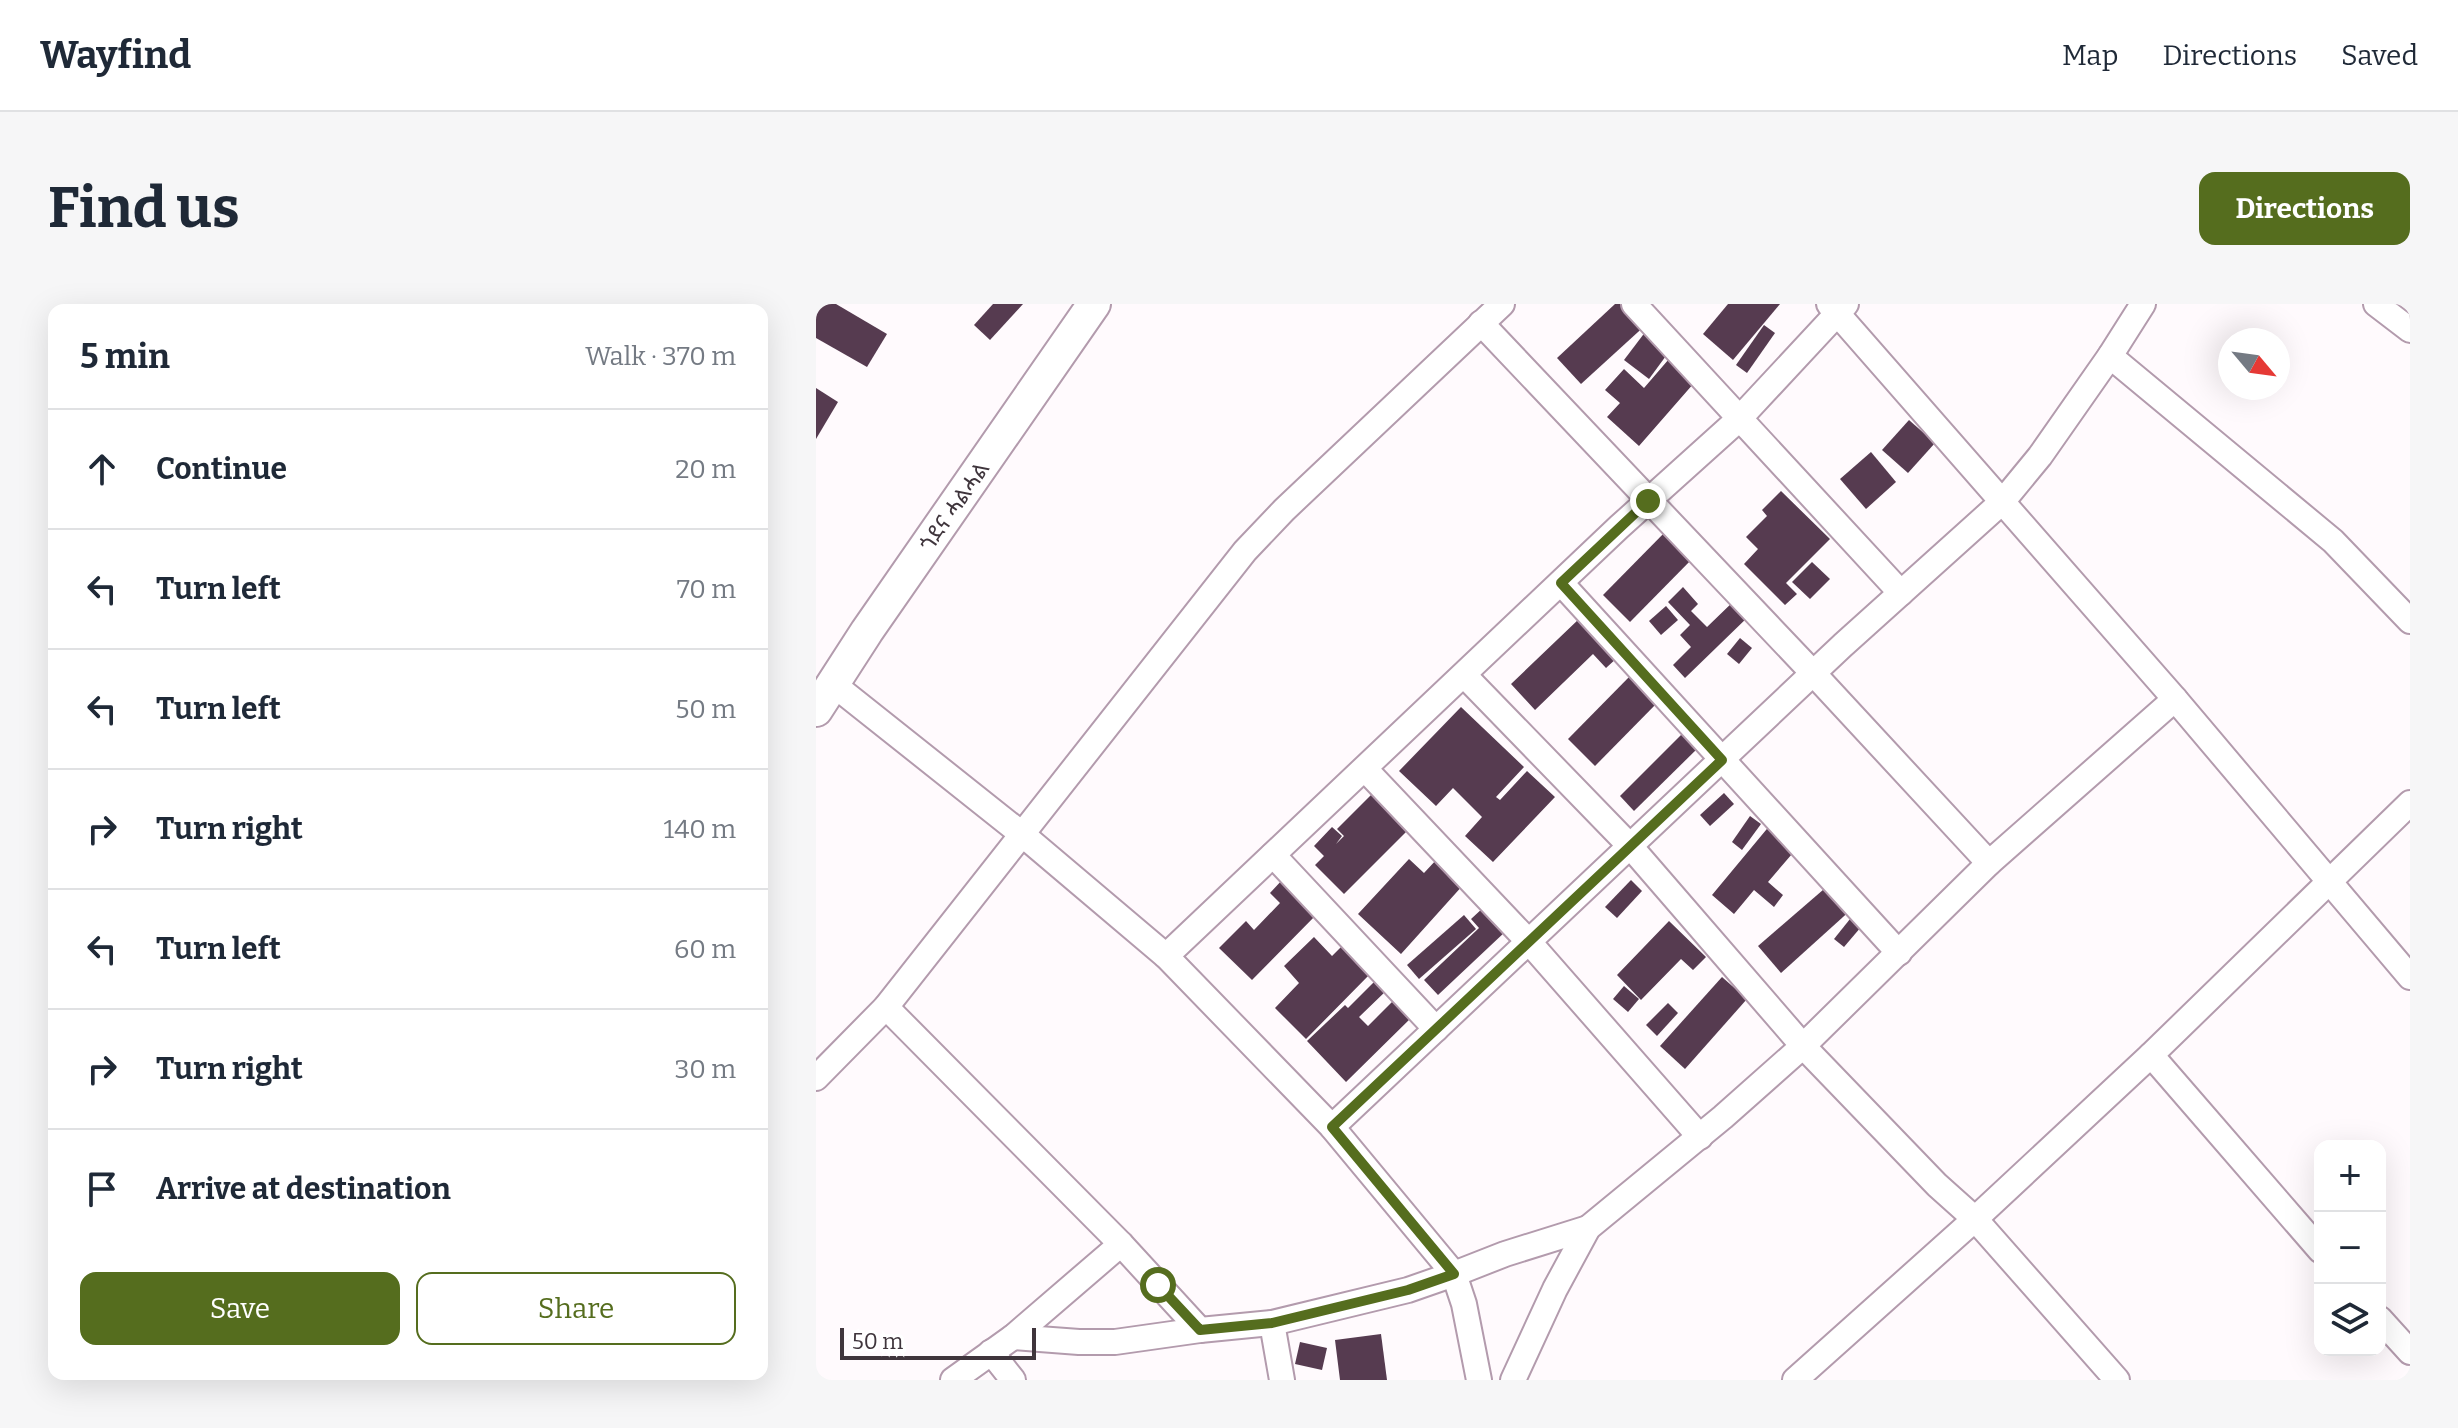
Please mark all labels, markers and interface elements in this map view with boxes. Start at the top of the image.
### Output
text: Wayfind [40,32,191,78]
text: Map [2062,39,2118,72]
text: Directions [2162,39,2297,72]
text: Saved [2341,39,2418,72]
button: Directions [2199,172,2410,245]
text: Find us [48,175,240,242]
north arrow [2218,328,2290,400]
text: 5 min [80,336,170,377]
text: Walk · 370 m [585,341,736,372]
icon: ahead [80,447,124,491]
text: Continue [156,451,287,487]
text: 20 m [675,454,736,485]
street label: ጎደና ሓልሓል [914,456,995,556]
route end [1630,483,1666,519]
icon: left [80,567,124,611]
text: Turn left [156,571,281,607]
text: 70 m [677,574,736,605]
icon: left [80,687,124,731]
text: Turn left [156,691,281,727]
text: 50 m [675,694,736,725]
icon: right [80,807,124,851]
text: Turn right [156,811,303,847]
text: 140 m [664,814,736,845]
icon: left [80,927,124,971]
text: Turn left [156,931,281,967]
text: 60 m [674,934,736,965]
icon: right [80,1047,124,1091]
text: Turn right [156,1051,303,1087]
text: 30 m [675,1054,736,1085]
map controls [2314,1140,2386,1356]
button: + [2314,1140,2386,1212]
icon: arrive [80,1167,124,1211]
text: Arrive at destination [156,1171,451,1207]
button: − [2314,1212,2386,1284]
route start [1140,1267,1176,1303]
button: Save [80,1272,400,1345]
button: Share [416,1272,736,1345]
button: layers [2314,1284,2386,1356]
scale bar [840,1324,1036,1360]
text: 50 m [852,1328,903,1355]

